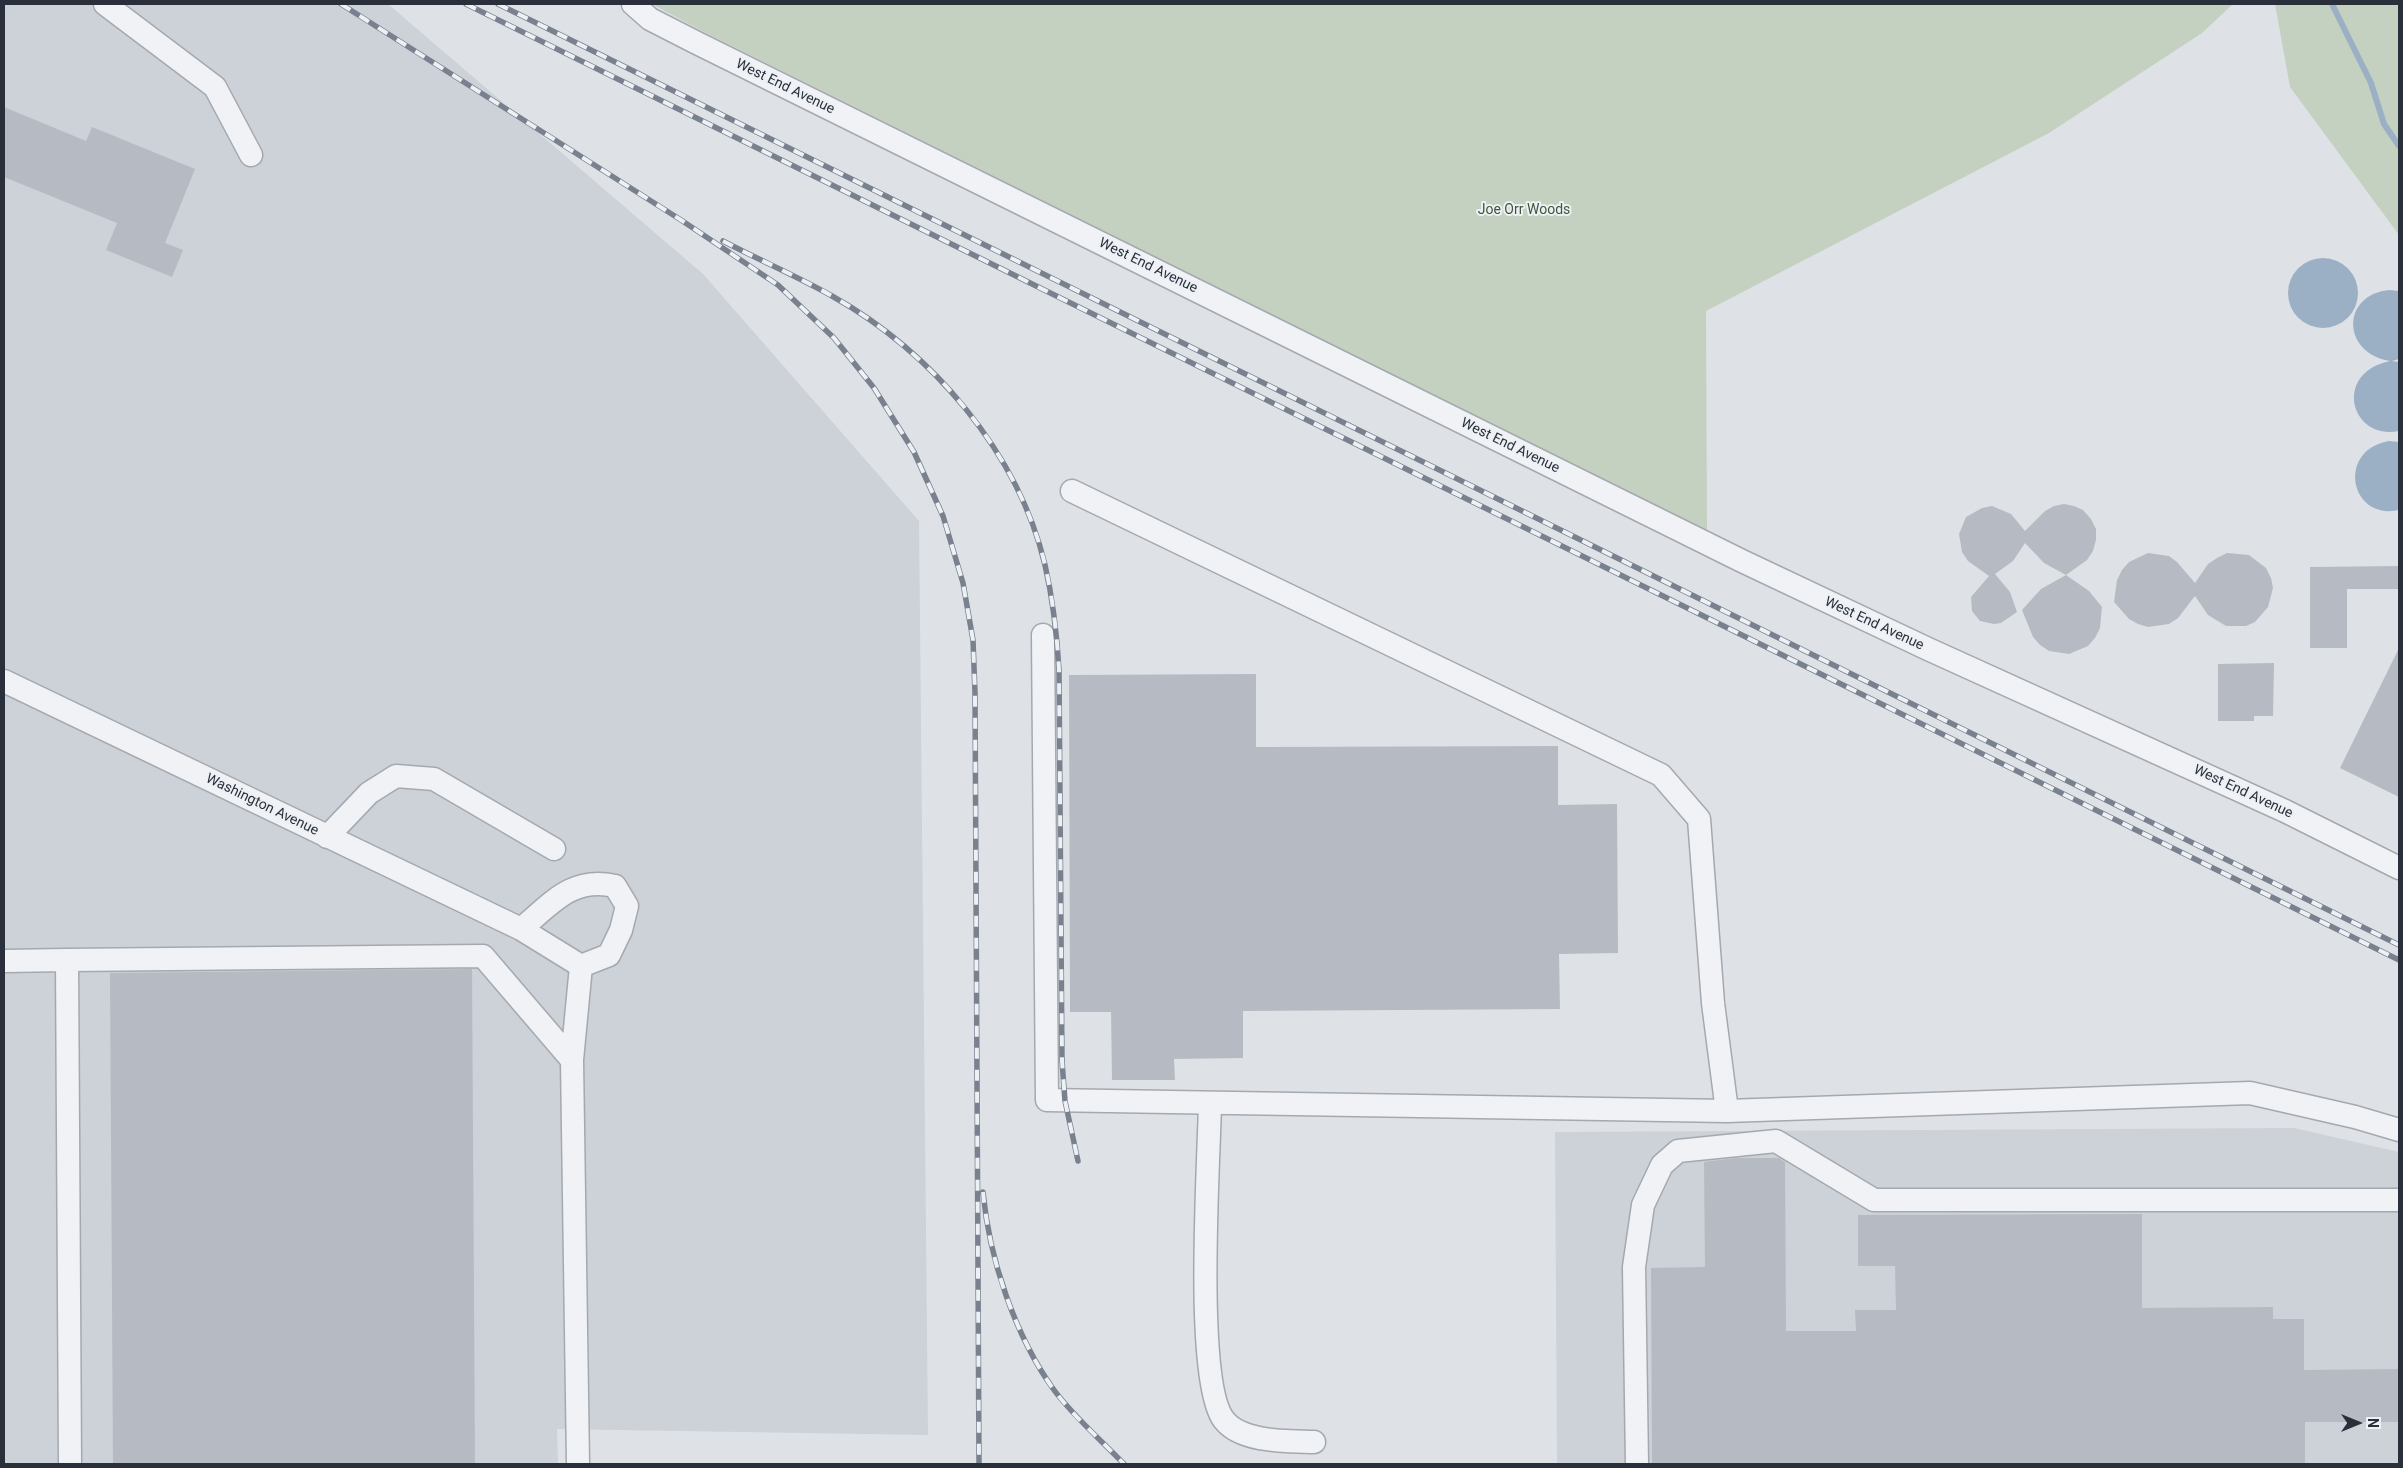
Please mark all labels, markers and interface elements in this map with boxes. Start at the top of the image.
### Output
street label: West End Avenue [733,56,837,118]
park label: Joe Orr Woods [1478,202,1570,218]
street label: West End Avenue [1096,235,1200,297]
street label: West End Avenue [1458,415,1562,477]
street label: West End Avenue [1822,594,1926,654]
street label: West End Avenue [2191,762,2295,822]
street label: Washington Avenue [203,770,321,840]
north arrow [2333,1398,2383,1448]
text: N [2365,1418,2381,1428]

